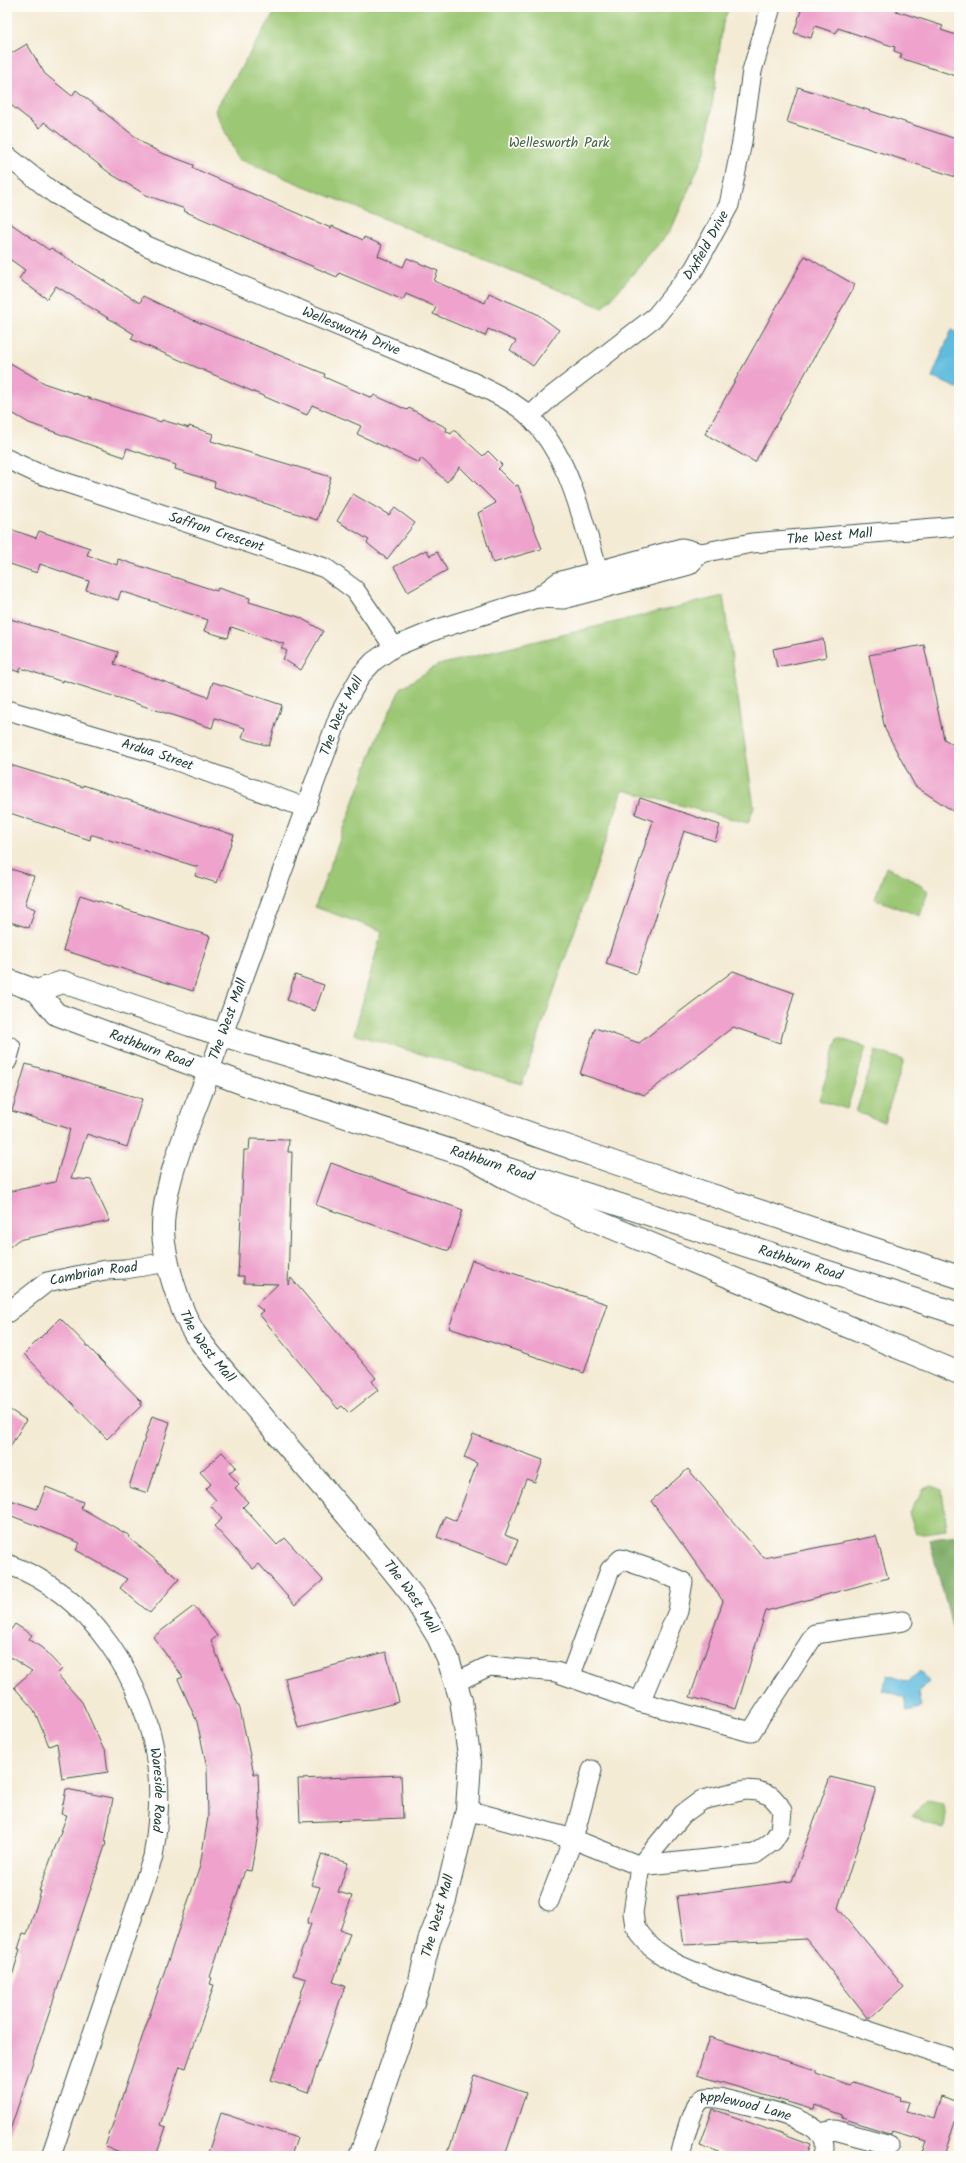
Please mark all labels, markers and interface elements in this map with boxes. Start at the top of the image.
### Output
park label: Wellesworth Park [509,132,610,154]
street label: Dixfield Drive [678,206,735,285]
street label: Wellesworth Drive [298,301,404,362]
street label: Saffron Crescent [166,506,268,558]
street label: The West Mall [786,522,874,551]
street label: The West Mall [314,672,370,759]
street label: Ardua Street [119,733,197,777]
street label: The West Mall [203,975,253,1063]
street label: Rathburn Road [106,1024,197,1075]
street label: Rathburn Road [447,1140,538,1188]
street label: Rathburn Road [755,1239,847,1287]
street label: Cambrian Road [47,1256,140,1292]
street label: The West Mall [173,1307,241,1388]
street label: The West Mall [378,1555,445,1639]
street label: Wareside Road [143,1746,170,1834]
street label: The West Mall [416,1871,461,1960]
street label: Applewood Lane [695,2086,795,2128]

